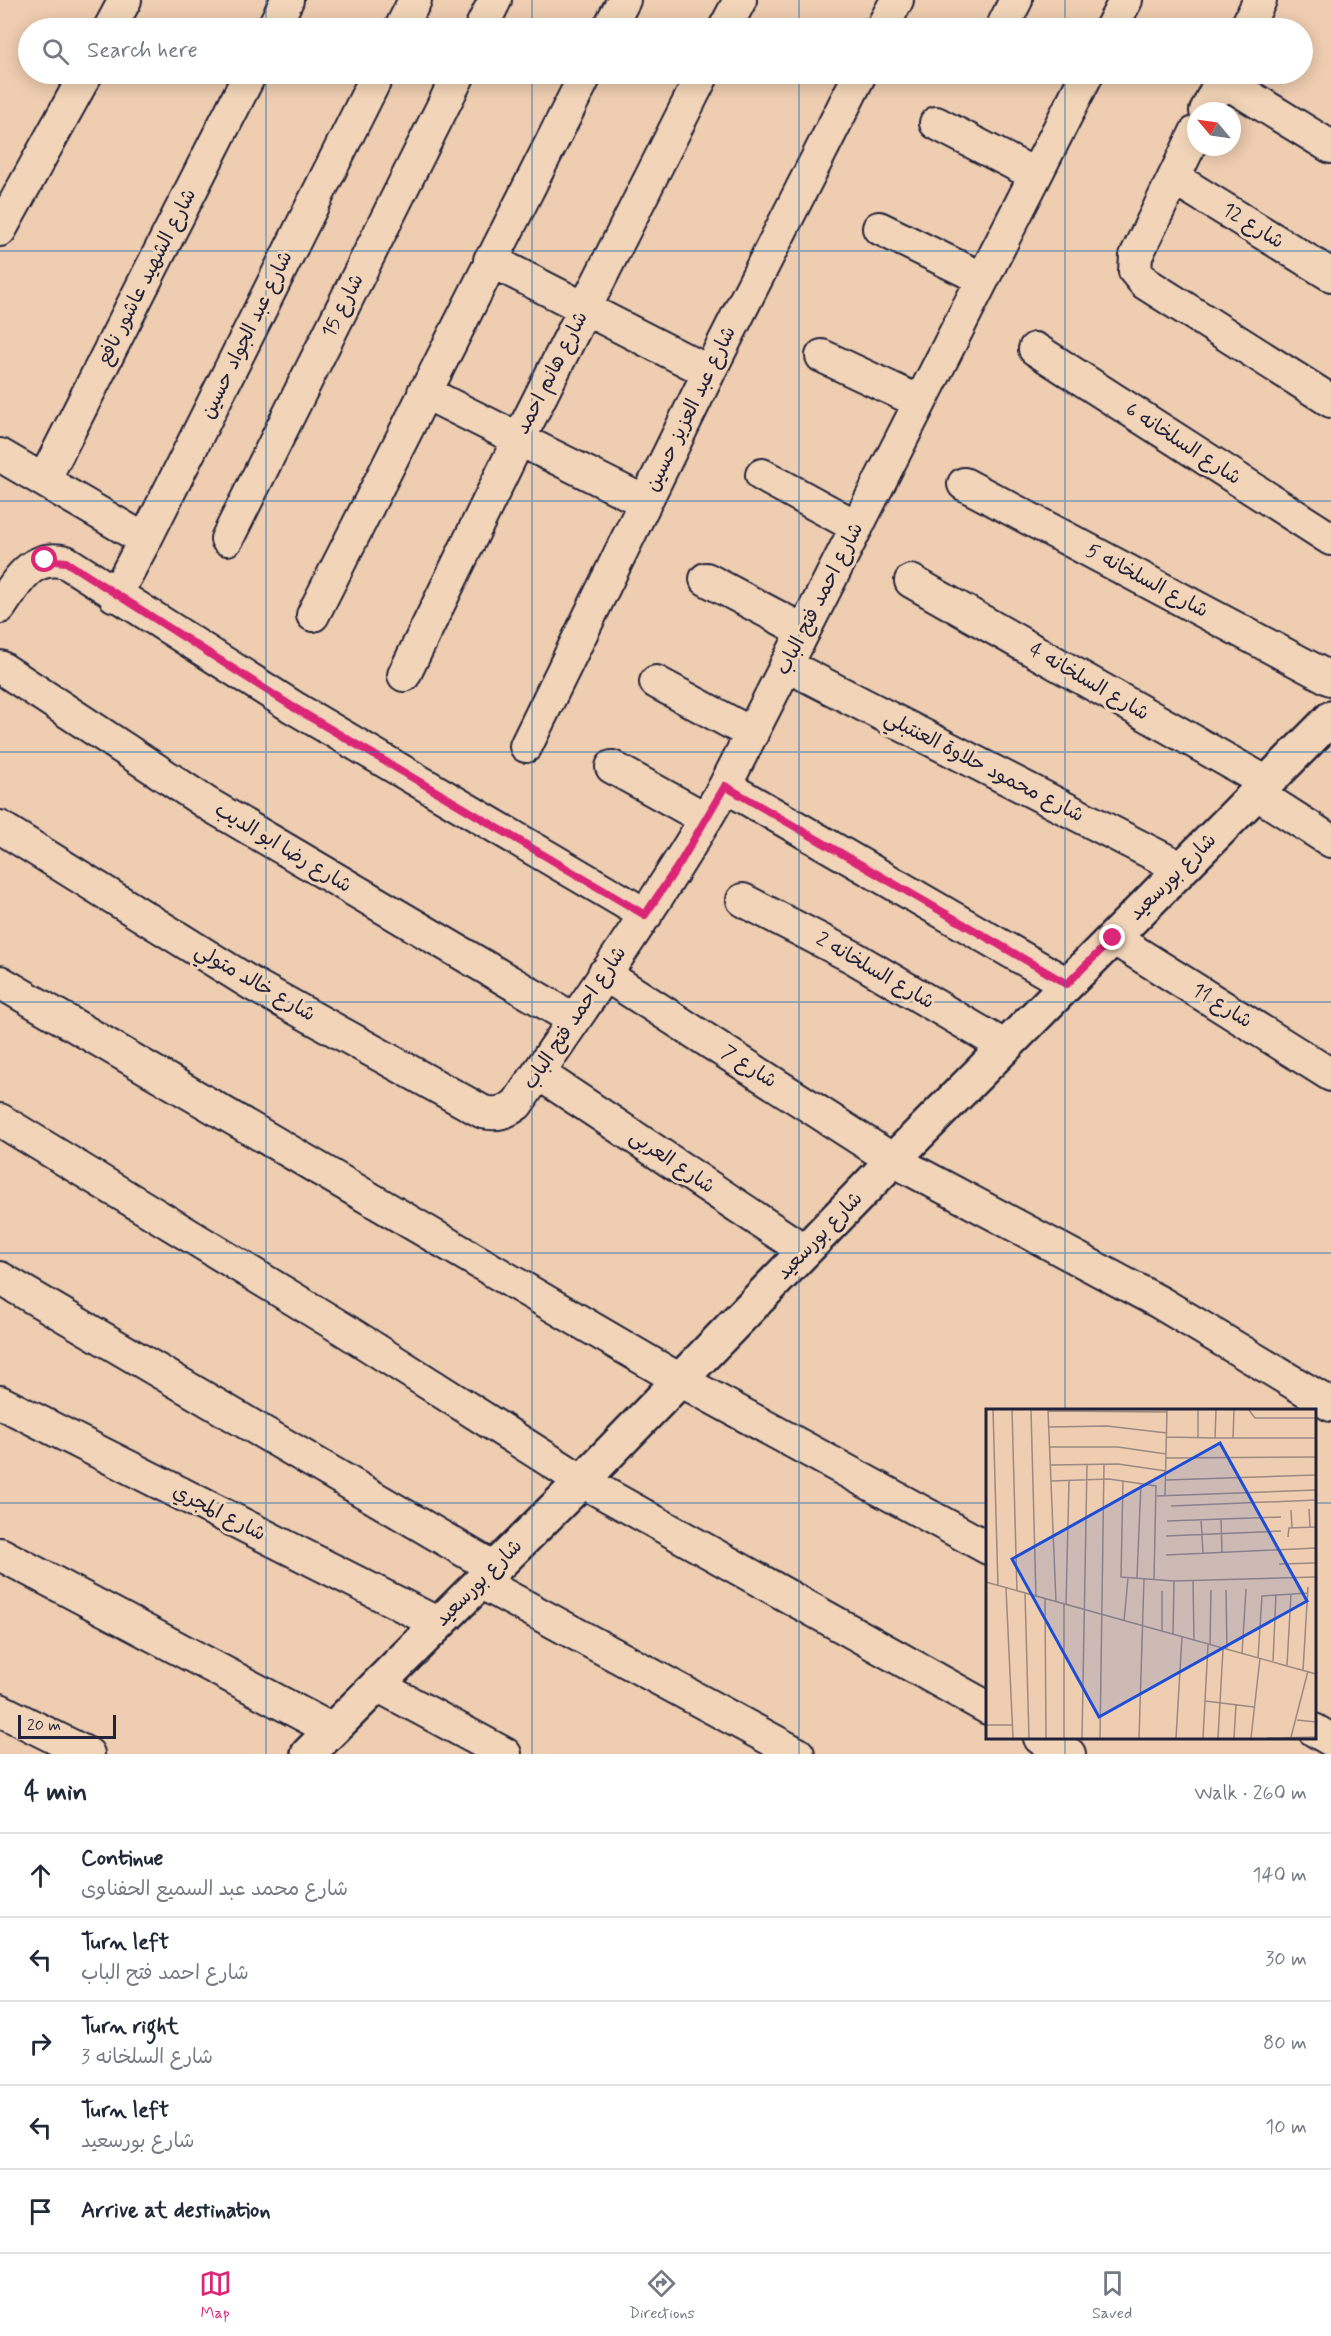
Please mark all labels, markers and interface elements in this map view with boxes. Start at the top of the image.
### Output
search box [18,18,1313,84]
icon: search [39,35,72,68]
text: Search here [87,37,198,65]
north arrow [1187,102,1241,156]
street label: شارع الشهيد عاشور نافع [91,184,203,370]
street label: شارع 12 [1217,196,1289,256]
street label: شارع عبد الجواد حسين [195,247,299,423]
street label: شارع 15 [315,269,371,343]
street label: شارع هانم احمد [509,307,595,439]
street label: شارع عبد العزيز حسين [639,322,743,496]
street label: شارع السلخانه 6 [1120,396,1246,492]
street label: شارع احمد فتح الباب [770,518,870,680]
street label: شارع السلخانه 5 [1081,537,1213,625]
route start [31,546,57,572]
street label: شارع السلخانه 4 [1024,637,1154,727]
street label: شارع محمود حلاوة العنتبلي [878,705,1088,832]
street label: شارع رضا ابو الديب [209,796,357,900]
street label: شارع بورسعيد [1123,827,1223,927]
route end [1099,924,1125,950]
street label: شارع السلخانه 2 [811,926,939,1016]
street label: شارع خالد متولي [188,938,320,1031]
street label: شارع احمد فتح الباب [517,941,633,1095]
street label: شارع 11 [1187,977,1257,1035]
street label: شارع 7 [716,1039,782,1095]
street label: شارع العربى [624,1124,720,1200]
street label: شارع بورسعيد [771,1186,869,1286]
inset map [986,1409,1316,1739]
street label: شارع المجري [168,1478,270,1548]
street label: شارع بورسعيد [429,1533,529,1633]
scale bar [18,1712,116,1740]
text: 20 m [27,1715,61,1736]
text: 4 min [24,1776,87,1810]
text: Walk · 260 m [1194,1780,1307,1807]
text: Continue [81,1845,163,1873]
icon: ahead [24,1859,57,1892]
text: 140 m [1253,1862,1307,1889]
text: شارع محمد عبد السميع الحفناوى [81,1876,348,1903]
text: Turn left [81,1929,169,1957]
icon: left [24,1943,57,1976]
text: 30 m [1265,1946,1307,1973]
text: شارع احمد فتح الباب [81,1960,249,1987]
text: Turn right [81,2013,179,2041]
icon: right [24,2027,57,2060]
text: 80 m [1263,2030,1307,2057]
text: شارع السلخانه 3 [81,2044,213,2071]
text: Turn left [81,2097,169,2125]
icon: left [24,2111,57,2144]
text: 10 m [1265,2114,1307,2141]
text: شارع بورسعيد [81,2128,194,2155]
icon: arrive [24,2195,57,2228]
text: Arrive at destination [81,2197,271,2225]
tab: Map [199,2267,232,2324]
tab: Directions [629,2267,695,2324]
tab: Saved [1092,2267,1132,2324]

